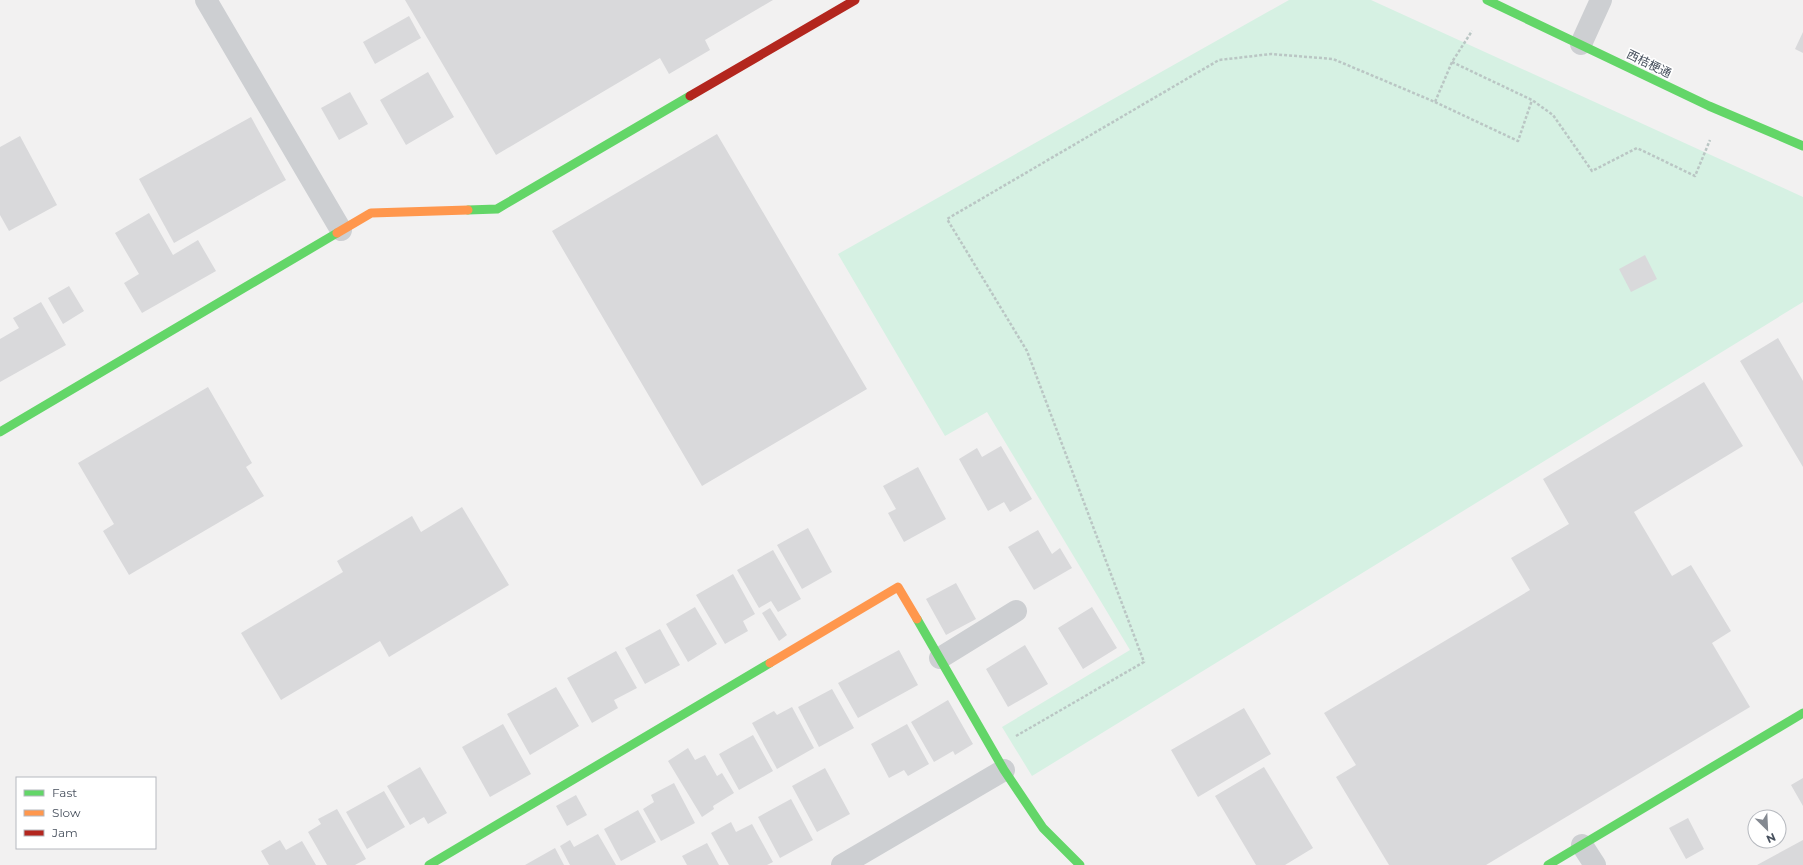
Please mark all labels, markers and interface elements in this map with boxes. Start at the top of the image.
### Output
street label: 西桔梗通 [1624,46,1674,81]
legend [16,777,156,849]
text: Fast [52,785,77,800]
text: Slow [52,805,81,820]
north arrow [1747,809,1787,849]
text: Jam [51,825,78,840]
text: N [1764,830,1778,846]

